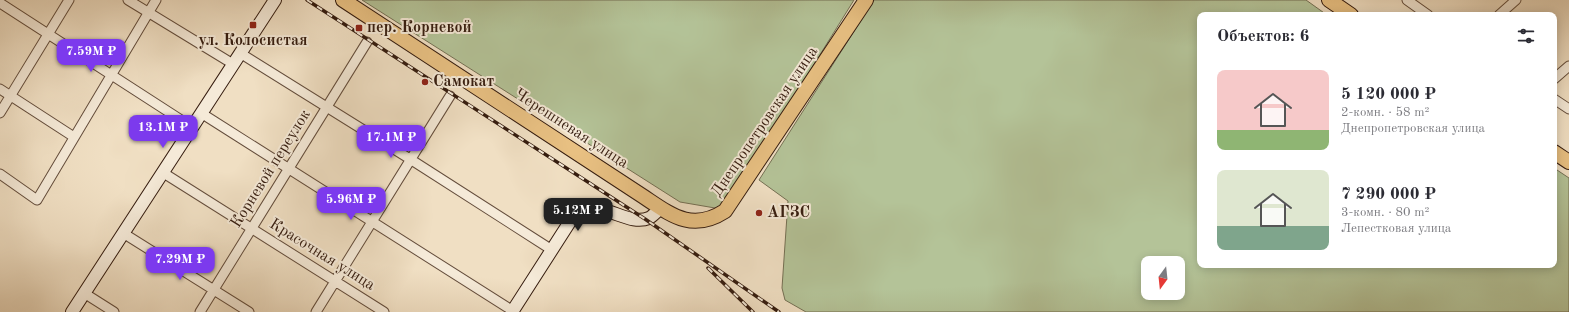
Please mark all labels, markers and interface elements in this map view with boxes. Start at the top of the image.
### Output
marker: ул. Колосистая [248,20,258,30]
place label: пер. Корневой [367,20,472,36]
marker: пер. Корневой [354,23,364,33]
icon: filters [1515,25,1537,47]
text: Объектов: 6 [1217,28,1309,45]
place label: ул. Колосистая [198,33,308,49]
pin: 7.59M ₽ [54,39,128,73]
street label: Днепропетровская улица [709,44,821,200]
text: 7.59M ₽ [66,45,116,58]
place label: Самокат [433,74,495,90]
marker: Самокат [420,77,430,87]
street label: Черешневая улица [511,86,631,172]
icon: home [1249,86,1297,134]
text: 5 120 000 ₽ [1341,86,1436,103]
text: 2-комн. · 58 m² [1341,106,1429,119]
street label: Корневой переулок [228,107,314,231]
pin: 13.1M ₽ [126,115,200,149]
text: 13.1M ₽ [138,121,188,134]
text: Днепропетровская улица [1341,122,1485,135]
pin: 17.1M ₽ [354,125,428,159]
text: 17.1M ₽ [366,131,416,144]
icon: home [1249,186,1297,234]
text: 7 290 000 ₽ [1341,186,1436,203]
pin: 5.96M ₽ [314,187,388,221]
text: 5.96M ₽ [326,193,376,206]
pin: 5.12M ₽ [541,198,615,232]
text: 5.12M ₽ [553,204,603,217]
place label: АГЗС [767,205,810,221]
text: 3-комн. · 80 m² [1341,206,1429,219]
marker: АГЗС [754,208,764,218]
street label: Красочная улица [266,216,378,294]
text: Лепестковая улица [1341,222,1451,235]
pin: 7.29M ₽ [143,247,217,281]
text: 7.29M ₽ [155,253,205,266]
north arrow [1141,256,1185,300]
map controls [1141,256,1185,300]

